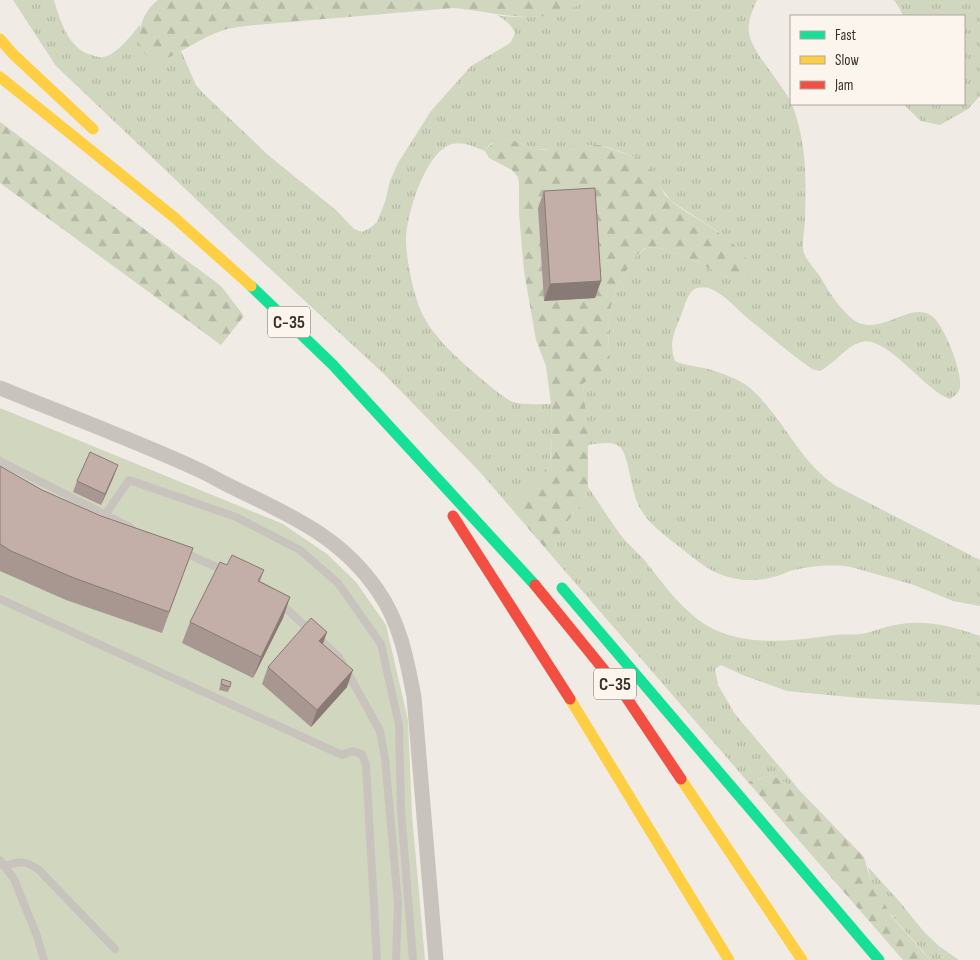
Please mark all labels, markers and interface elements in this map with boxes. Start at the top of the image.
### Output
legend [790,15,965,105]
text: Fast [835,26,857,45]
text: Slow [835,51,859,70]
text: Jam [834,76,853,95]
road number: C-35 [268,306,310,338]
road number: C-35 [594,669,636,700]

